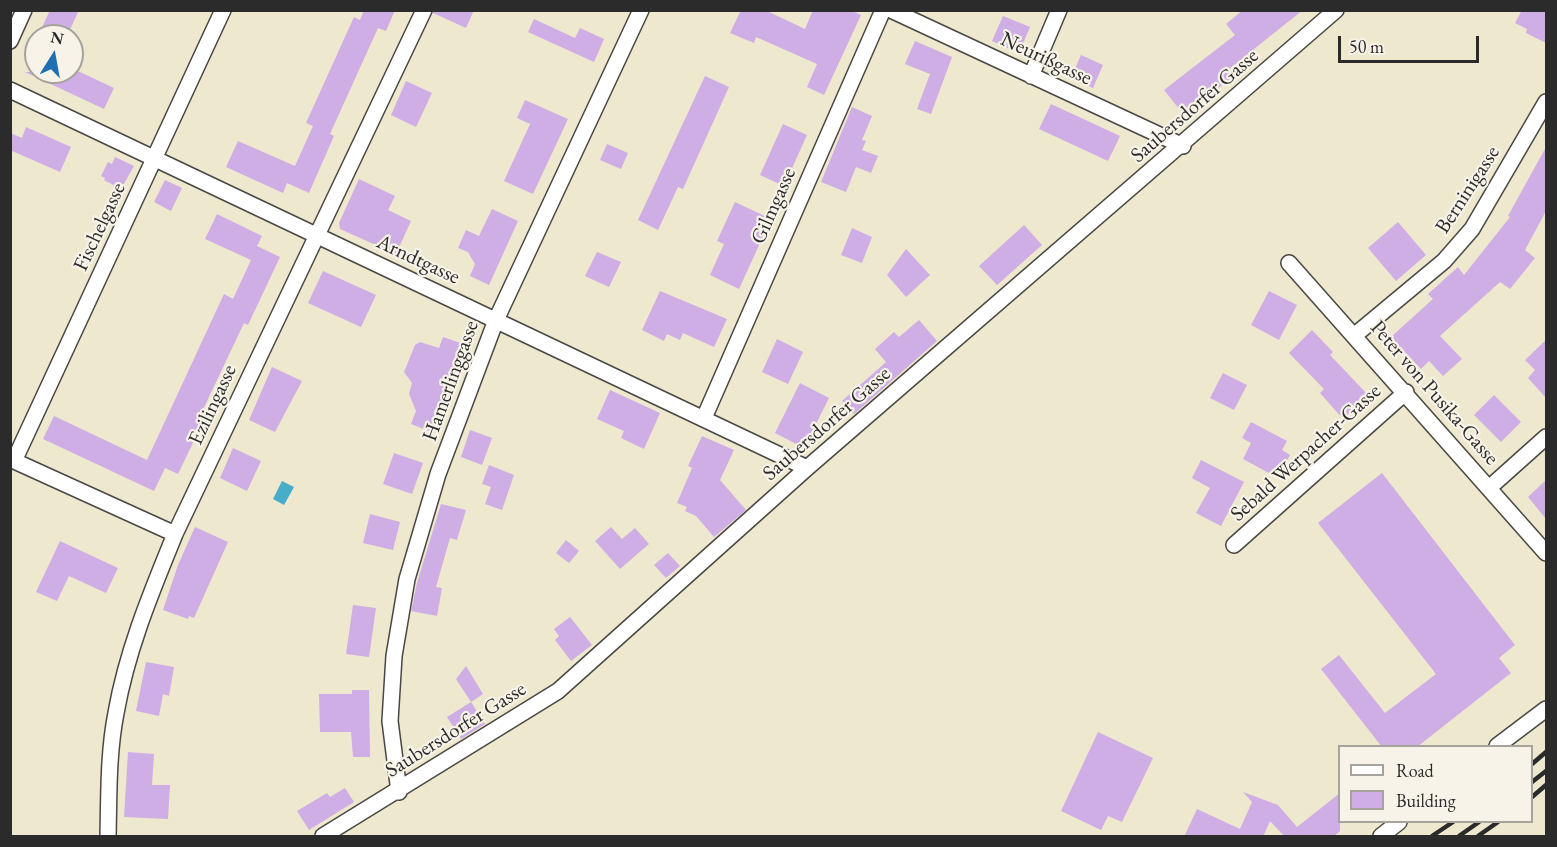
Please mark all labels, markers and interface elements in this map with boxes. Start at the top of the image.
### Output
north arrow [24,24,84,84]
scale bar [1341,24,1482,62]
text: N [49,26,66,49]
street label: Neurißgasse [996,27,1096,91]
text: 50 m [1349,35,1384,58]
street label: Saubersdorfer Gasse [1126,44,1264,168]
street label: Berninigasse [1430,142,1506,238]
street label: Gilmgasse [746,164,802,248]
street label: Fischelgasse [69,179,131,275]
street label: Arndtgasse [372,230,464,290]
street label: Peter von Pusika-Gasse [1364,316,1504,470]
street label: Hamerlinggasse [418,317,484,445]
street label: Ezilingasse [184,361,242,449]
street label: Saubersdorfer Gasse [758,362,896,486]
street label: Sebald Werpacher-Gasse [1226,379,1386,527]
street label: Saubersdorfer Gasse [381,677,531,783]
legend [1338,745,1533,823]
text: Road [1396,759,1434,782]
text: Building [1396,789,1456,812]

